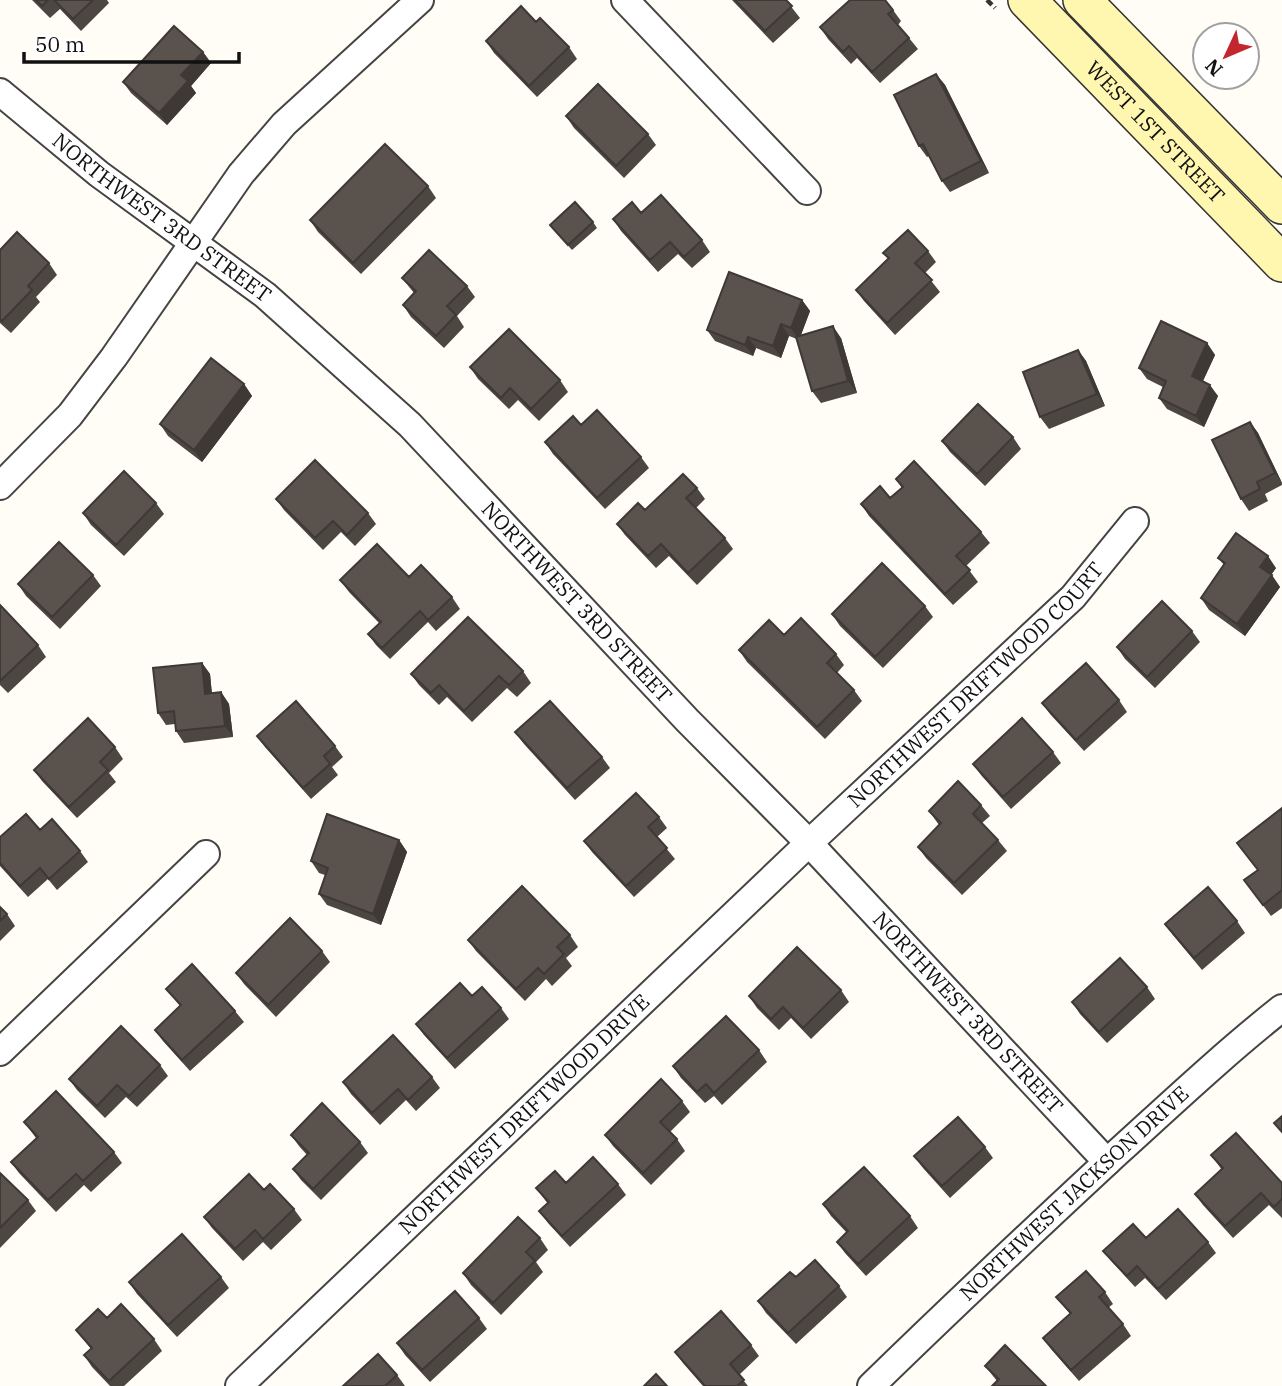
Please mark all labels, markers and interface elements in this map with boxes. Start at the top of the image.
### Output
scale bar [24,21,240,65]
north arrow [1191,21,1261,91]
text: 50 m [35,30,85,58]
street label: WEST 1ST STREET [1080,54,1231,209]
text: N [1200,54,1228,82]
street label: NORTHWEST 3RD STREET [47,126,277,308]
street label: NORTHWEST 3RD STREET [476,495,679,708]
street label: NORTHWEST DRIFTWOOD COURT [841,556,1109,813]
street label: NORTHWEST 3RD STREET [867,905,1070,1119]
street label: NORTHWEST DRIFTWOOD DRIVE [392,987,655,1240]
street label: NORTHWEST JACKSON DRIVE [953,1079,1194,1306]

